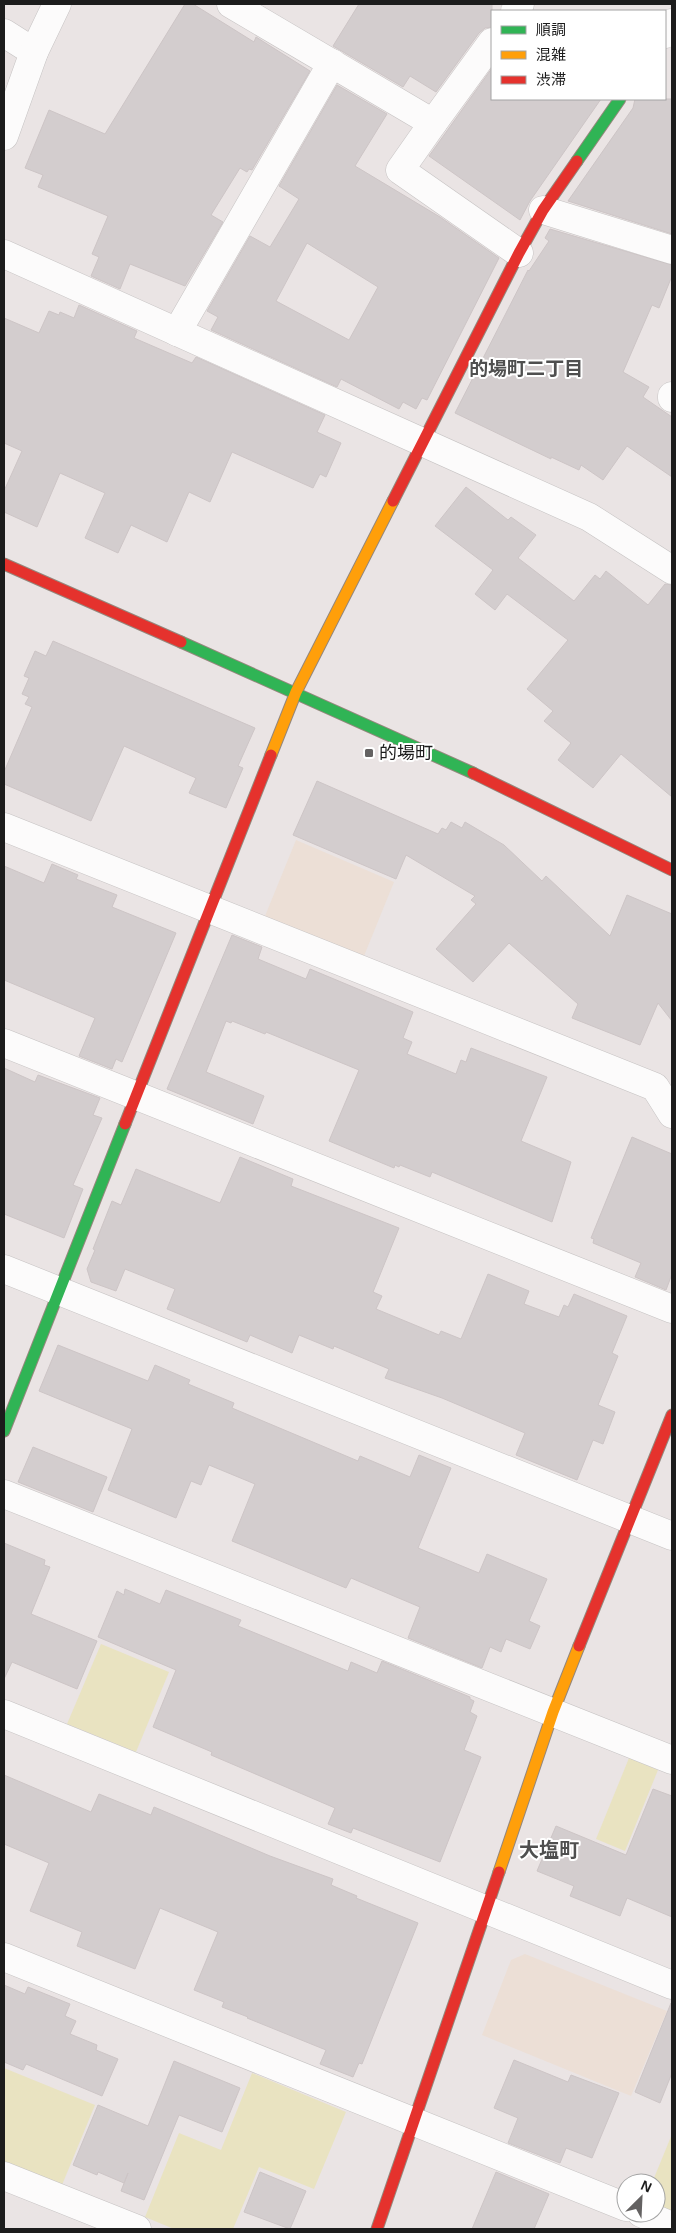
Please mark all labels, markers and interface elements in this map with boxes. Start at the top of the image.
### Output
legend [491,10,666,100]
text: 順調 [536,21,566,38]
text: 混雑 [536,46,566,63]
text: 渋滞 [536,71,566,88]
district label: 的場町二丁目 [469,358,583,379]
place label: 的場町 [379,743,433,763]
marker: 的場町 [363,747,375,759]
district label: 大塩町 [519,1839,579,1861]
north arrow [616,2173,666,2223]
text: N [638,2177,654,2195]

